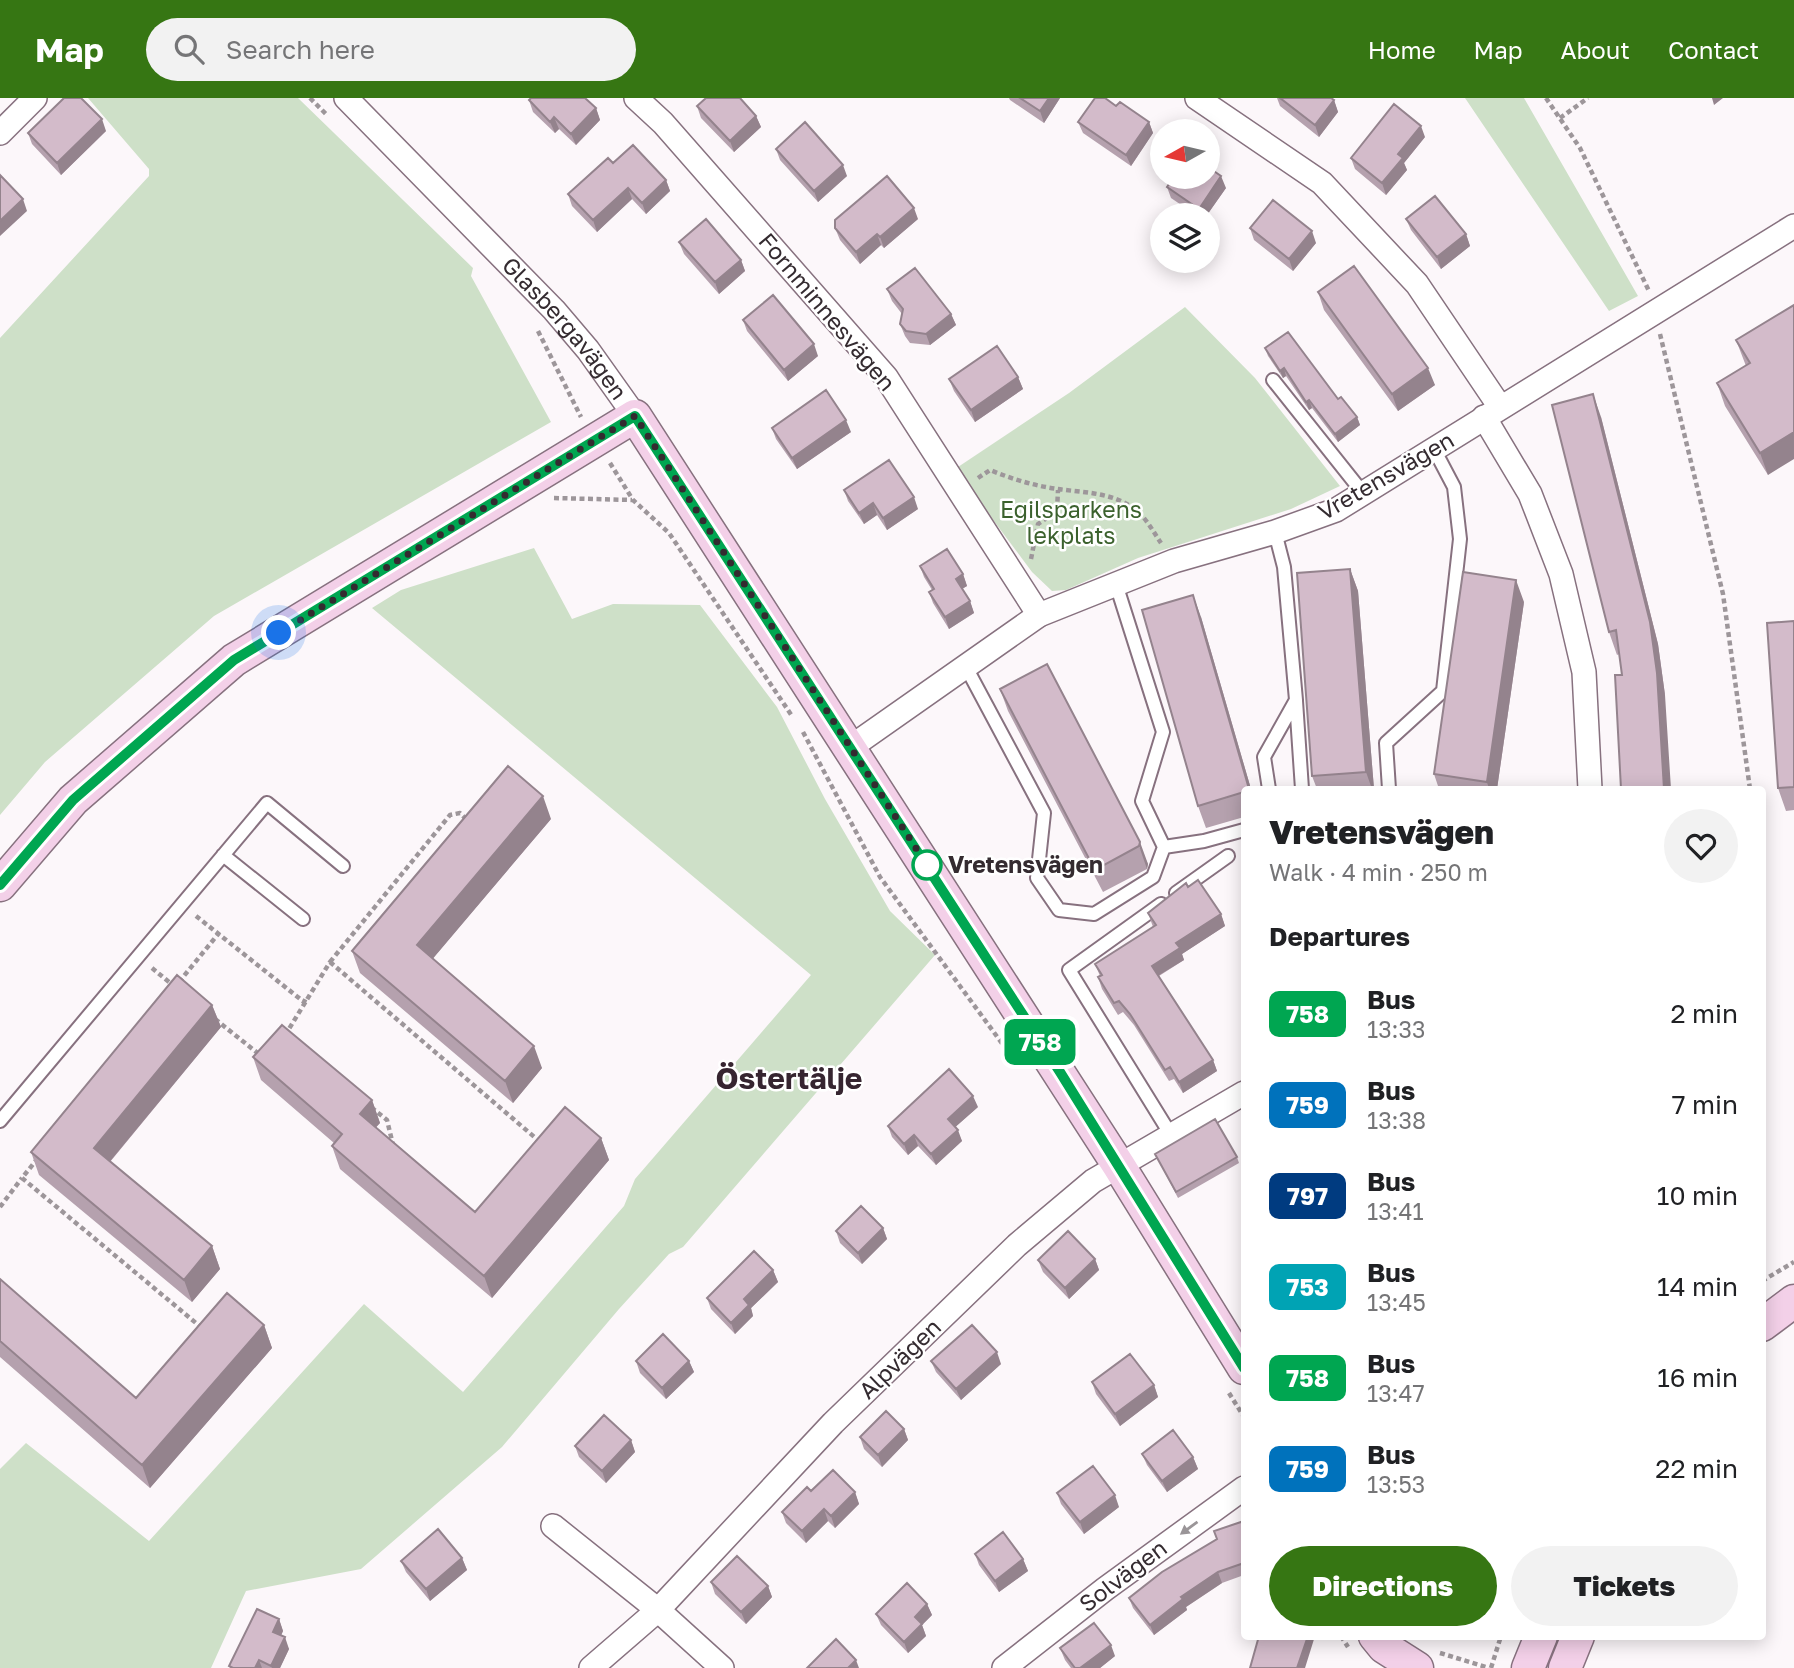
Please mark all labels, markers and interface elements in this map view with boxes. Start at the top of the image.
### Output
search box [146,18,636,81]
text: Map [35,30,104,69]
icon: search [170,30,208,68]
text: Search here [226,34,375,65]
text: Home [1368,35,1436,64]
text: Map [1474,35,1523,64]
text: About [1561,35,1630,64]
text: Contact [1668,35,1759,64]
north arrow [1150,119,1220,189]
map controls [1150,119,1220,273]
button: layers [1150,203,1220,273]
street label: Fornminnesvägen [753,227,902,396]
street label: Glasbergavägen [497,251,634,405]
street label: Vretensvägen [1312,425,1459,525]
park label: Egilsparkens lekplats [1000,495,1142,549]
your location [261,615,296,650]
button: heart [1664,809,1738,883]
text: Vretensvägen [1269,812,1494,851]
marker: Vretensvägen [912,850,942,880]
place label: Vretensvägen [948,850,1103,878]
text: Walk · 4 min · 250 m [1269,858,1488,886]
text: Departures [1269,921,1410,952]
text: Bus [1367,984,1415,1015]
text: 2 min [1670,998,1738,1029]
text: 758 [1286,999,1329,1028]
text: 13:33 [1367,1015,1425,1043]
line badge: 758 [1000,1019,1080,1065]
text: 758 [1018,1027,1062,1056]
district label: Östertälje [715,1060,863,1096]
text: Bus [1367,1075,1415,1106]
text: 7 min [1672,1089,1738,1120]
text: 759 [1286,1090,1329,1119]
text: 13:38 [1367,1106,1426,1134]
text: Bus [1367,1166,1415,1197]
text: 10 min [1657,1180,1738,1211]
text: 797 [1287,1181,1328,1210]
text: 13:41 [1367,1197,1424,1225]
text: Bus [1367,1257,1415,1288]
text: 14 min [1657,1271,1738,1302]
text: 753 [1286,1272,1329,1301]
text: 13:45 [1367,1288,1426,1316]
street label: Alpvägen [853,1312,946,1404]
text: Bus [1367,1348,1415,1379]
text: 16 min [1657,1362,1738,1393]
text: 758 [1286,1363,1329,1392]
text: 13:47 [1367,1379,1425,1407]
text: Bus [1367,1439,1415,1470]
text: 22 min [1655,1453,1738,1484]
text: 759 [1286,1454,1329,1483]
text: 13:53 [1367,1470,1425,1498]
one-way arrow [1180,1521,1198,1535]
street label: Solvägen [1073,1533,1172,1617]
button: Directions [1269,1546,1497,1626]
button: Tickets [1511,1546,1738,1626]

